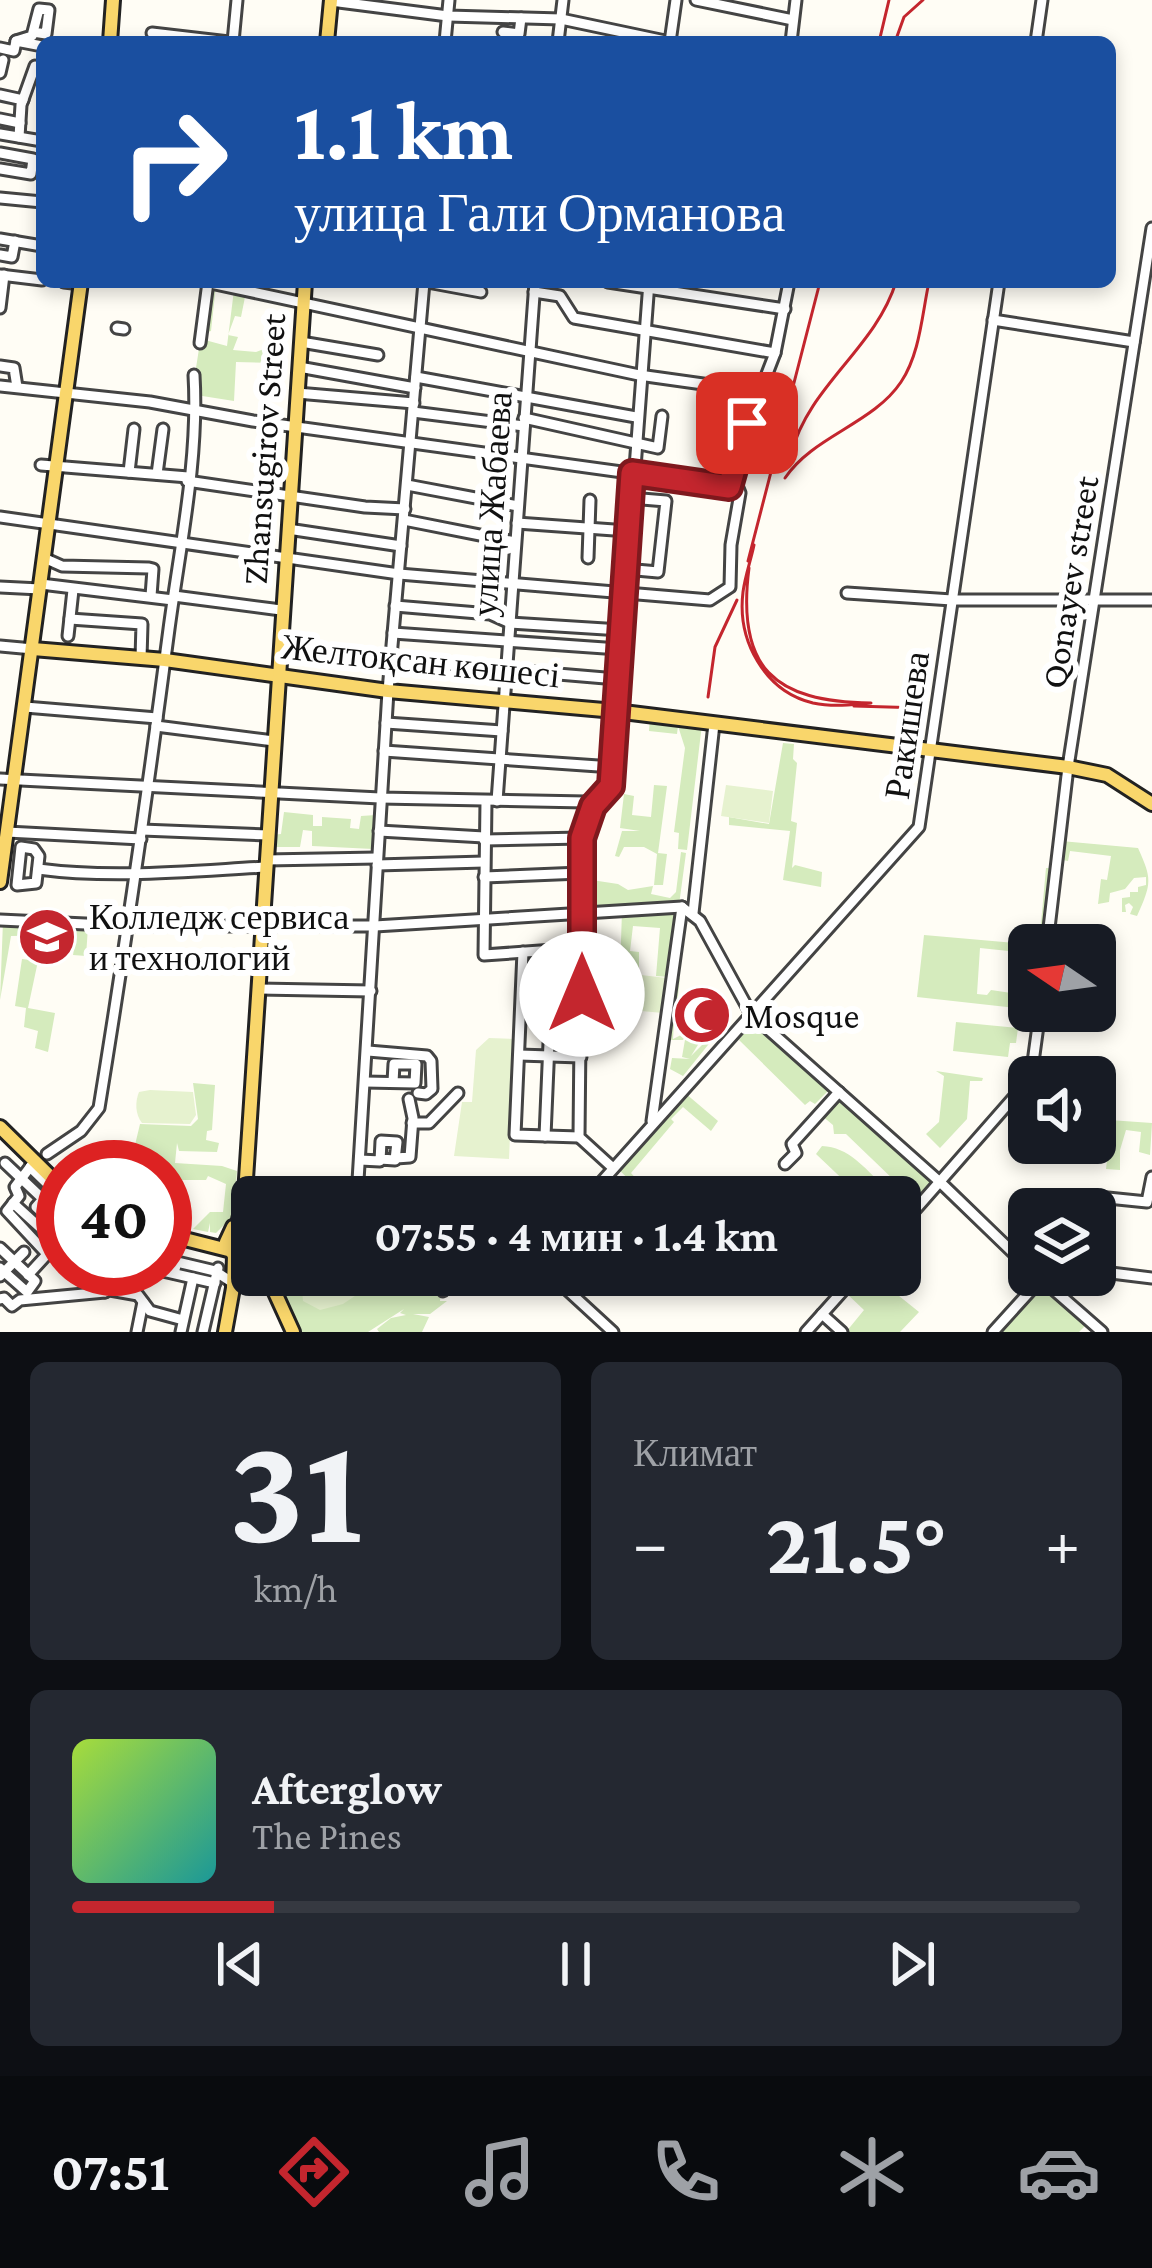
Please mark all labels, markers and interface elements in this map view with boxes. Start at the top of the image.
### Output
icon: right [96,84,252,240]
text: 1.1 km [294,84,513,177]
text: улица Гали Орманова [294,183,785,243]
street label: Zhansugirov Street [235,311,293,586]
pin [696,372,798,474]
street label: улица Жабаева [464,390,520,618]
icon: arrive [714,390,780,456]
street label: Qonayev street [1033,472,1107,691]
street label: Желтоқсан көшесі [280,626,562,695]
street label: Ракишева [877,649,937,802]
place label: Колледж сервиса и технологий [89,897,349,978]
school or university icon: Колледж сервиса и технологий [16,906,78,968]
north arrow [1008,924,1116,1032]
map controls [1008,924,1116,1296]
position arrow [519,931,645,1057]
mosque icon: Mosque [671,984,733,1046]
place label: Mosque [744,996,859,1036]
button: sound [1008,1056,1116,1164]
speed limit sign: 40 [36,1140,192,1296]
button: layers [1008,1188,1116,1296]
text: 07:55 · 4 мин · 1.4 km [374,1211,778,1261]
text: 31 [228,1402,363,1576]
text: Климат [633,1431,757,1474]
text: 21.5° [766,1492,947,1592]
text: − [633,1506,668,1579]
text: + [1045,1506,1080,1579]
text: km/h [253,1567,338,1610]
text: Afterglow [252,1764,442,1814]
text: The Pines [252,1814,402,1857]
icon: previous [207,1931,273,1997]
icon: pause [543,1931,609,1997]
icon: next [879,1931,945,1997]
icon: directions [272,2130,356,2214]
icon: music [458,2130,542,2214]
icon: phone [644,2130,728,2214]
icon: climate [830,2130,914,2214]
icon: car [1017,2130,1101,2214]
text: 07:51 [51,2142,169,2202]

